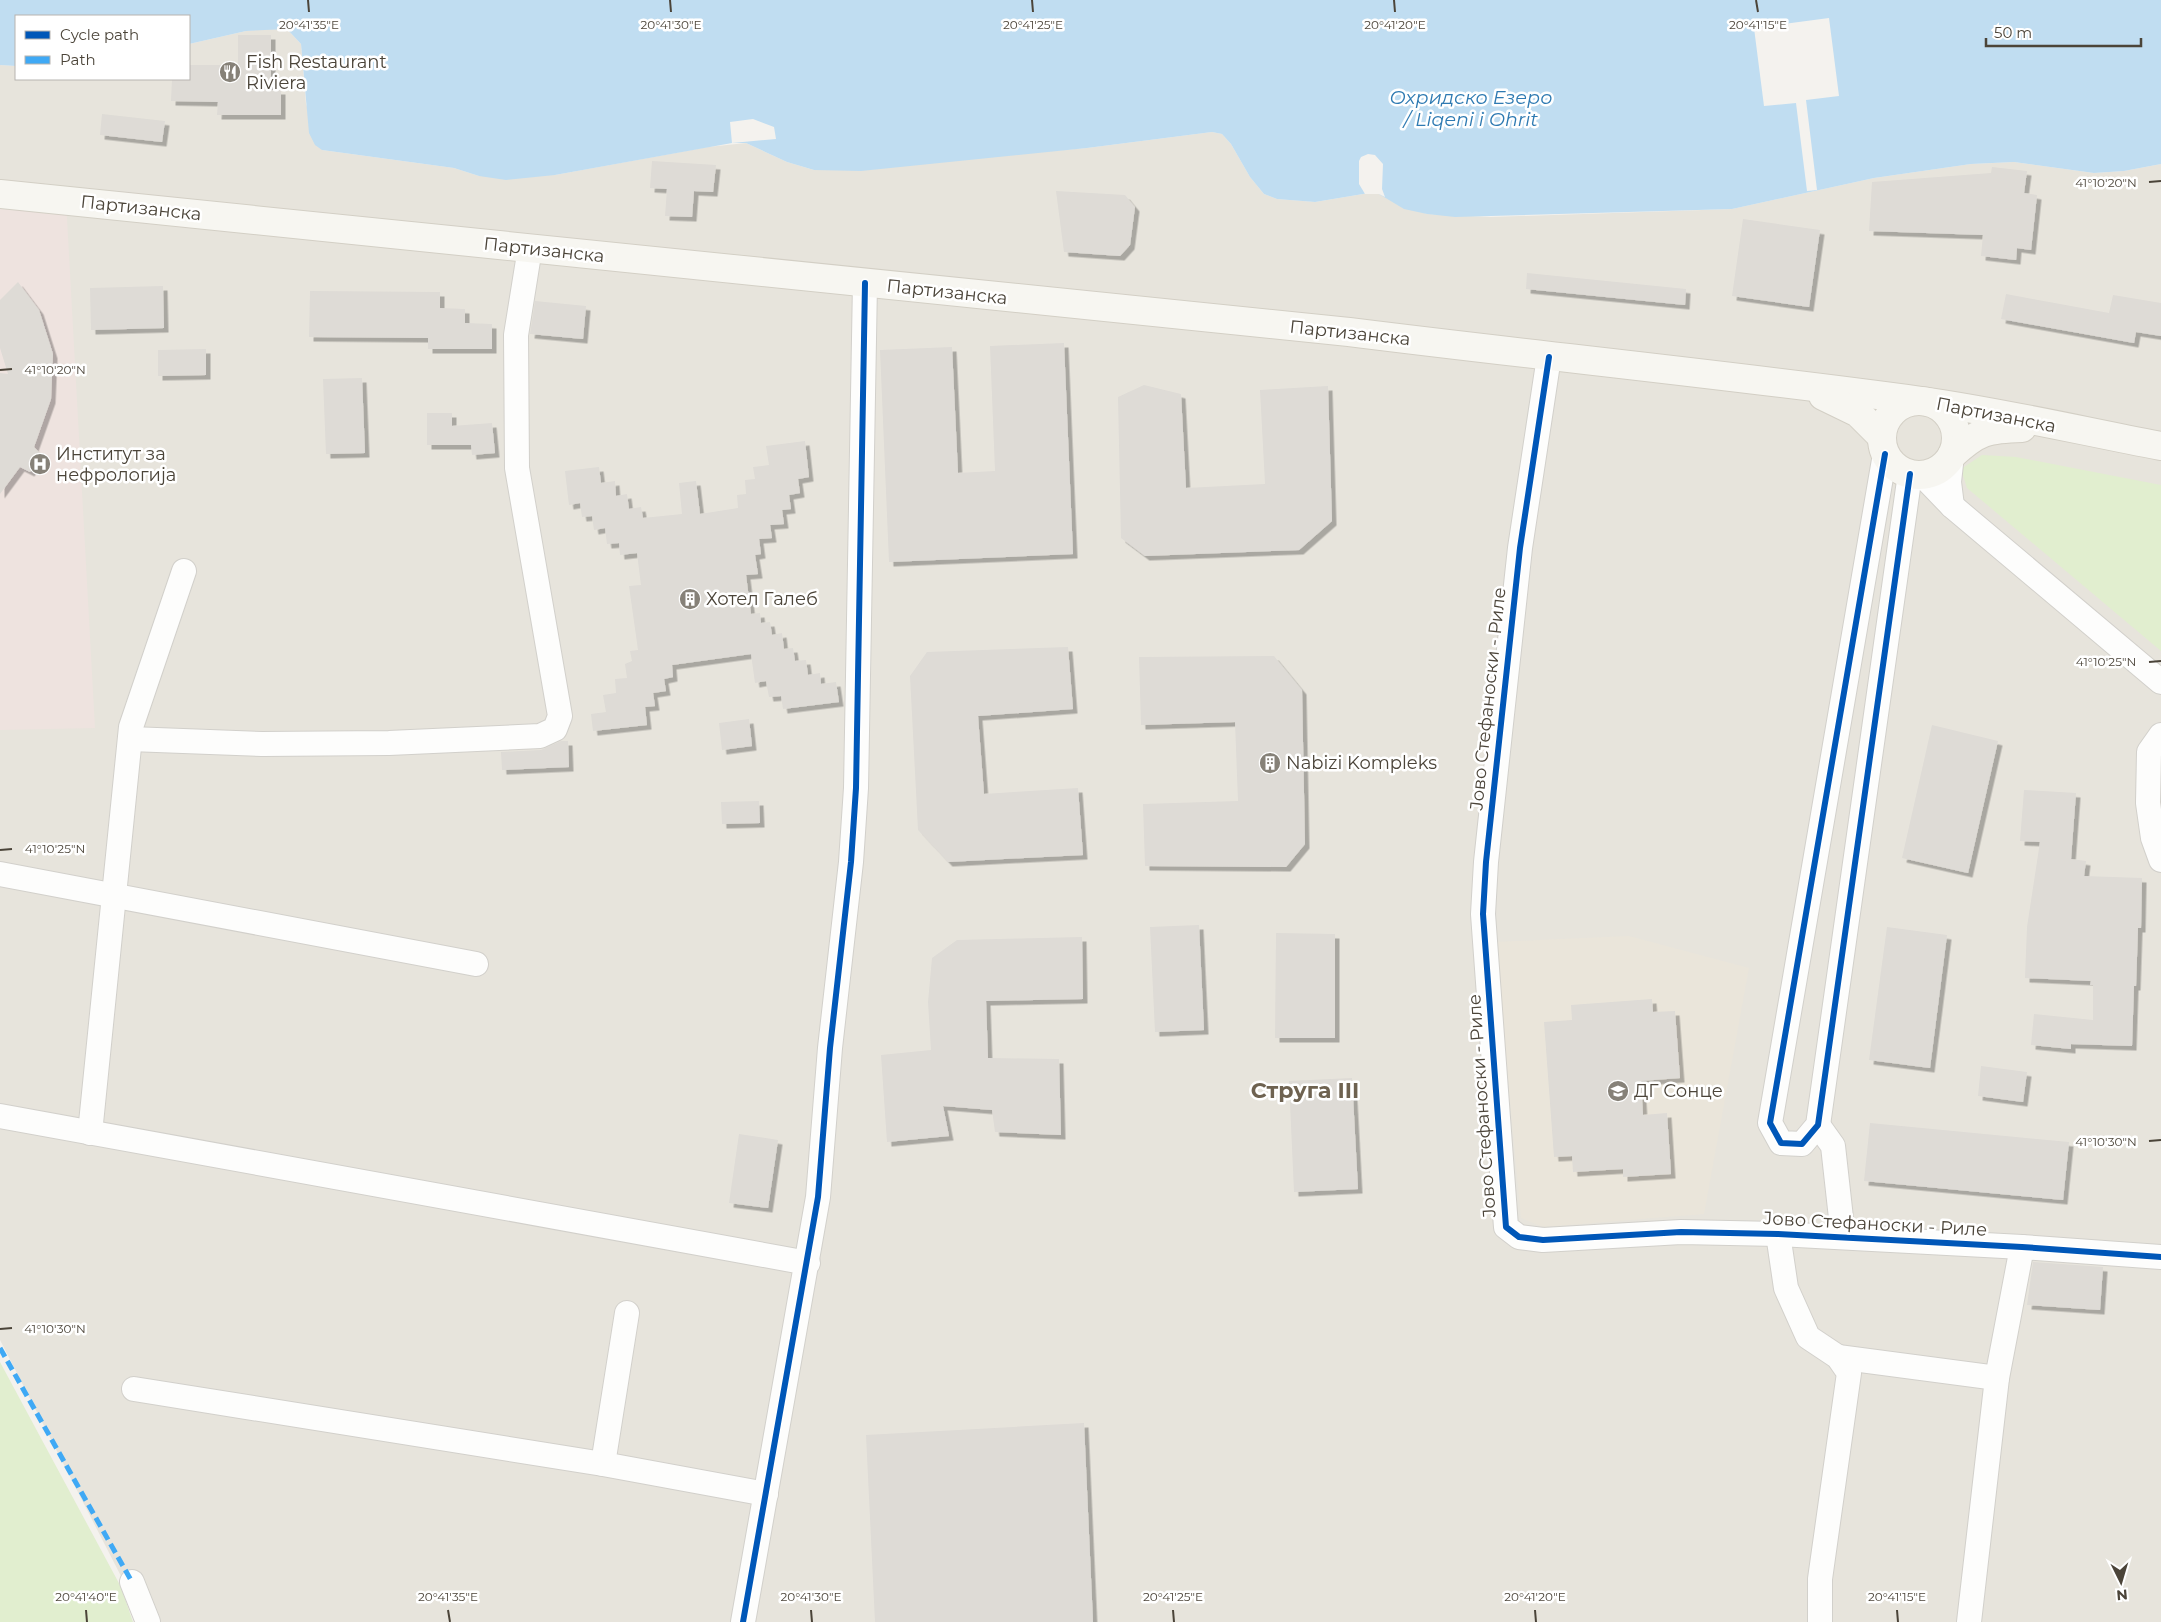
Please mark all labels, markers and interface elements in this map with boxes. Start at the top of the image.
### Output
legend [15,15,190,80]
scale bar [1986,15,2141,47]
text: 20°41'35"E [279,17,339,32]
text: 20°41'30"E [640,17,702,32]
text: 20°41'25"E [1003,17,1063,32]
text: 20°41'20"E [1364,17,1426,32]
text: 20°41'15"E [1729,17,1787,32]
text: 50 m [1994,23,2032,42]
text: Cycle path [60,25,139,44]
text: Path [60,50,96,69]
place label: Fish Restaurant Riviera [246,51,387,94]
restaurant icon: Fish Restaurant Riviera [218,60,242,84]
water label: Охридско Езеро / Liqeni i Ohrit [1390,86,1552,131]
text: 41°10'20"N [2075,175,2137,190]
street label: Партизанска [79,191,203,225]
street label: Партизанска [482,233,606,267]
street label: Партизанска [885,275,1009,309]
street label: Партизанска [1288,316,1412,350]
text: 41°10'20"N [24,362,86,377]
street label: Партизанска [1934,393,2058,437]
place label: Институт за нефрологија [56,443,176,486]
hospital icon: Институт за нефрологија [28,452,52,476]
street label: Јово Стефаноски - Риле [1465,586,1511,812]
building icon: Хотел Галеб [678,587,702,611]
place label: Хотел Галеб [706,588,818,610]
text: 41°10'25"N [2076,654,2136,669]
building icon: Nabizi Kompleks [1258,751,1282,775]
place label: Nabizi Kompleks [1286,752,1437,774]
text: 41°10'25"N [25,841,85,856]
street label: Јово Стефаноски - Риле [1463,993,1501,1219]
district label: Струга III [1251,1077,1359,1104]
school or university icon: ДГ Сонце [1606,1079,1630,1103]
place label: ДГ Сонце [1634,1080,1723,1102]
text: 41°10'30"N [2075,1134,2137,1149]
street label: Јово Стефаноски - Риле [1762,1207,1988,1241]
text: 41°10'30"N [24,1321,86,1336]
north arrow [2096,1557,2146,1607]
text: N [2116,1585,2129,1604]
text: 20°41'40"E [55,1589,117,1604]
text: 20°41'35"E [418,1589,478,1604]
text: 20°41'30"E [780,1589,842,1604]
text: 20°41'25"E [1143,1589,1203,1604]
text: 20°41'20"E [1504,1589,1566,1604]
text: 20°41'15"E [1868,1589,1926,1604]

